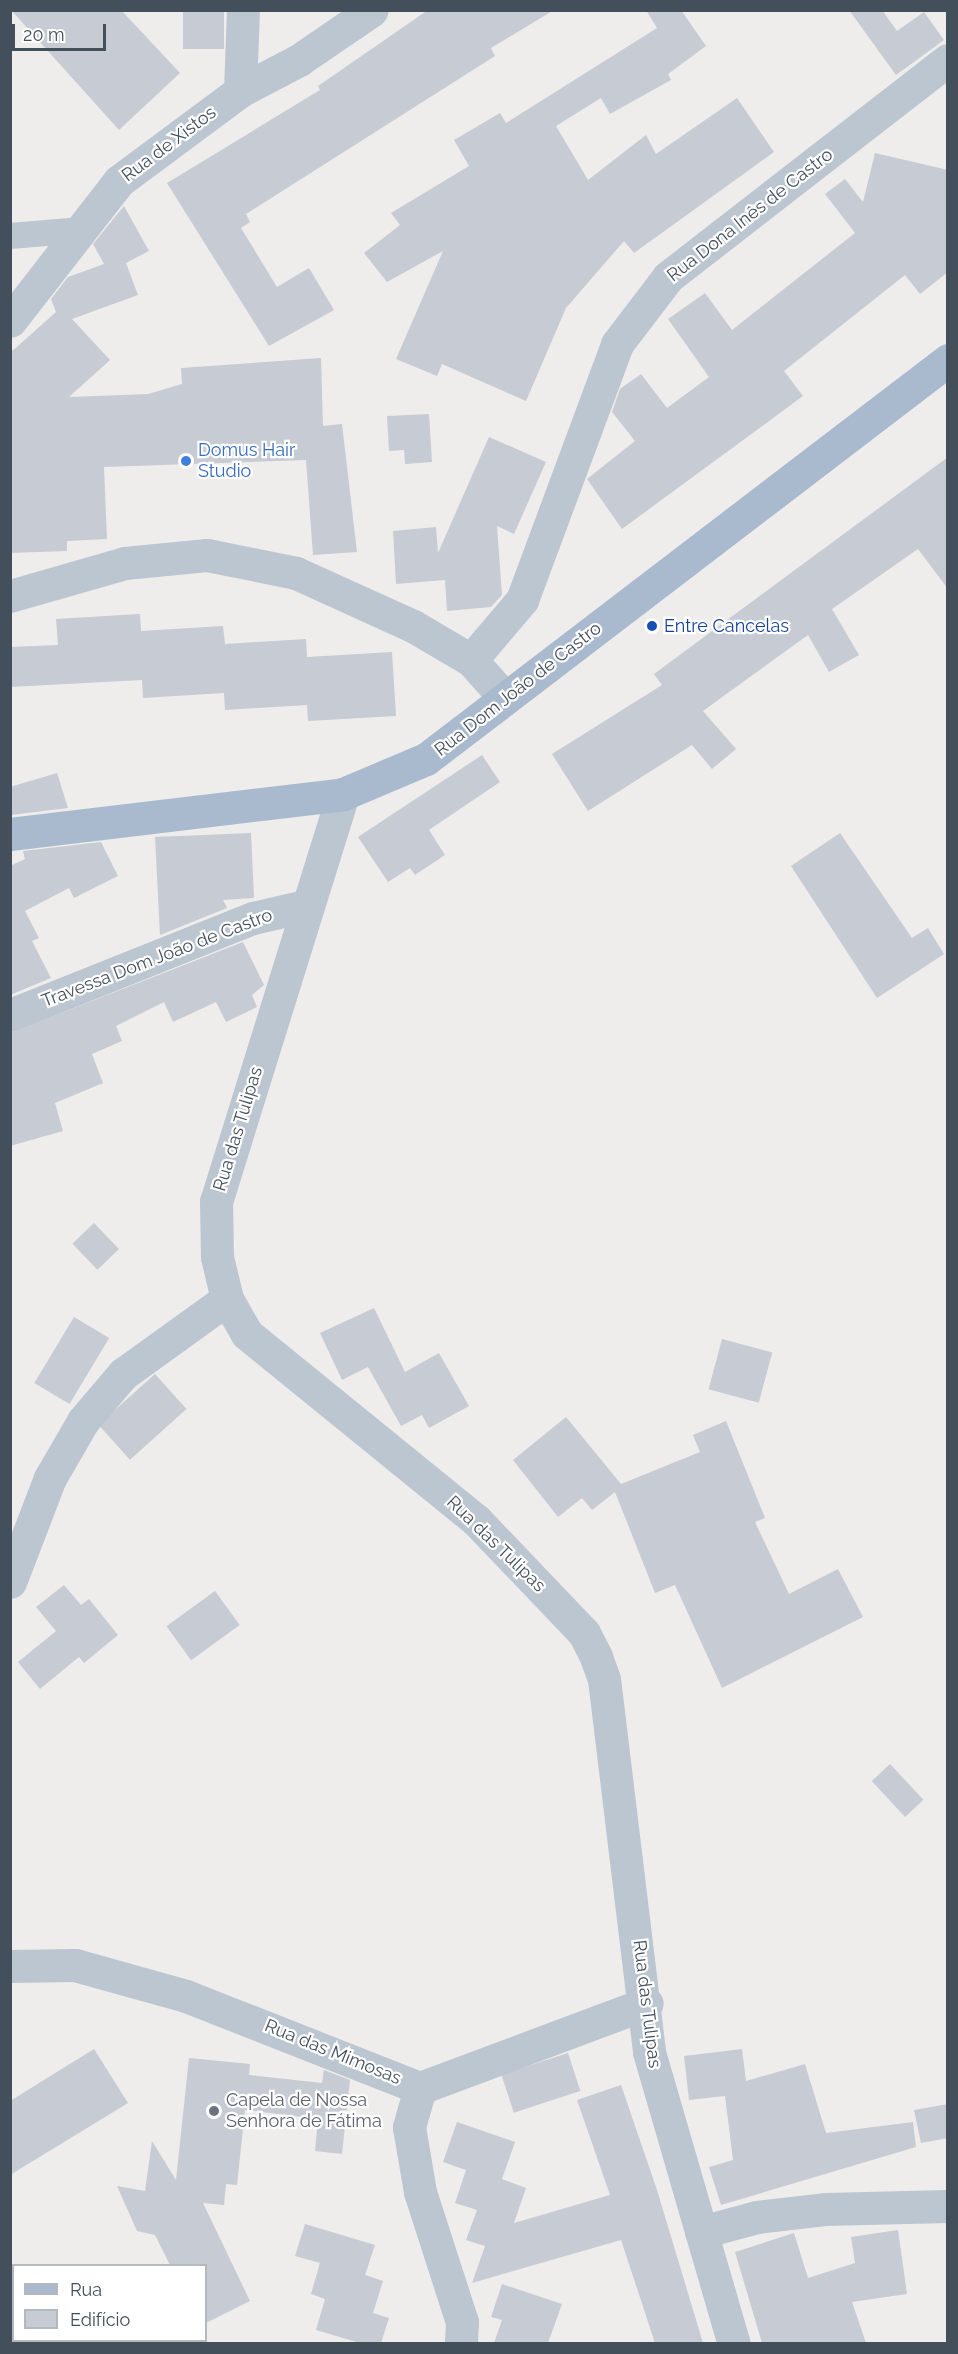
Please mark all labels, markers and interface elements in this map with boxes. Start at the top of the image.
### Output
scale bar [15,12,110,50]
text: 20 m [23,24,65,45]
street label: Rua de Xistos [118,102,220,186]
street label: Rua Dona Inês de Castro [663,144,837,286]
place label: Domus Hair Studio [198,440,295,482]
marker: Domus Hair Studio [179,454,193,468]
place label: Entre Cancelas [664,615,789,637]
street label: Rua Dom João de Castro [430,617,606,761]
marker: Entre Cancelas [645,619,659,633]
street label: Travessa Dom João de Castro [38,904,276,1012]
street label: Rua das Tulipas [209,1064,267,1194]
street label: Rua das Tulipas [442,1491,550,1597]
street label: Rua das Tulipas [628,1938,666,2070]
street label: Rua das Mimosas [262,2015,404,2089]
place label: Capela de Nossa Senhora de Fátima [226,2090,382,2132]
marker: Capela de Nossa Senhora de Fátima [207,2104,221,2118]
legend [12,2264,207,2342]
text: Rua [70,2279,102,2300]
text: Edifício [70,2309,130,2330]

